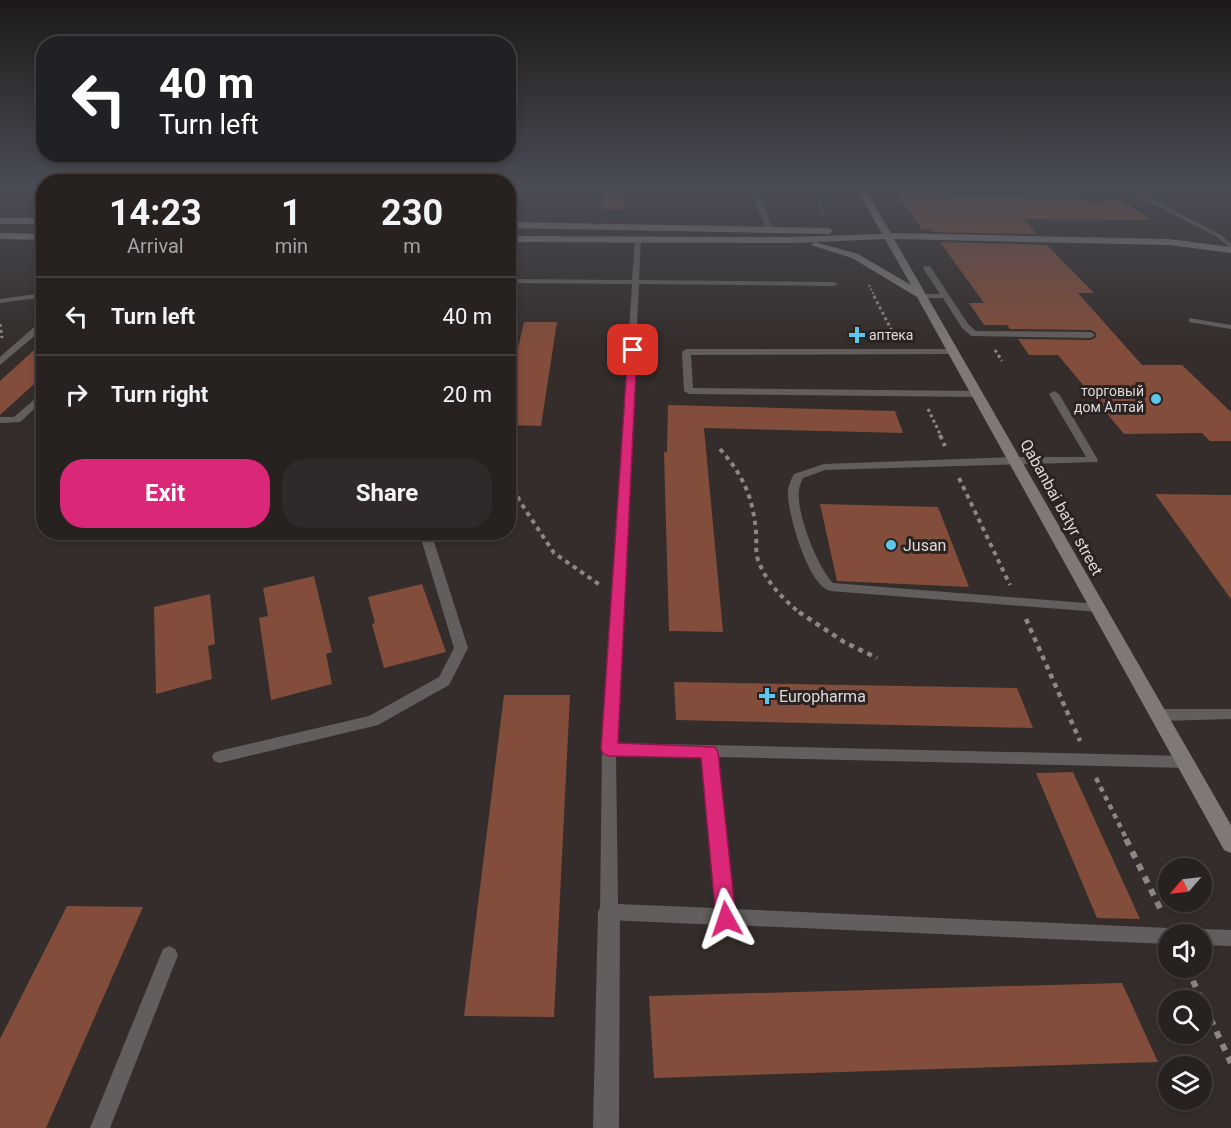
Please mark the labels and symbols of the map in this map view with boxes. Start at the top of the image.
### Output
pin [607,324,658,375]
place label: аптека [869,327,914,343]
marker: аптека [850,328,864,342]
place label: торговый дом Алтай [1074,383,1144,415]
marker: торговый дом Алтай [1149,392,1163,406]
street label: Qabanbai batyr street [1016,436,1107,579]
place label: Jusan [903,536,946,555]
marker: Jusan [884,538,898,552]
place label: Europharma [779,687,866,706]
marker: Europharma [760,689,774,703]
north arrow [1158,858,1212,912]
position arrow [694,887,758,951]

